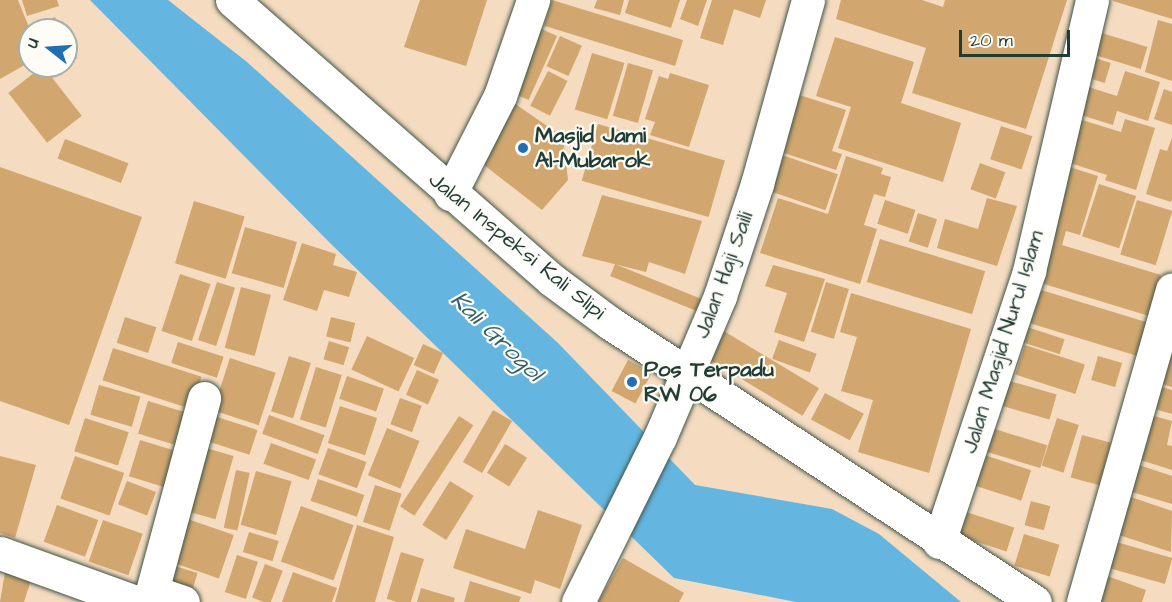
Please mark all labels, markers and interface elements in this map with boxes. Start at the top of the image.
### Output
north arrow [18,18,78,78]
scale bar [962,18,1073,56]
text: 20 m [970,28,1013,53]
text: U [21,36,45,51]
place label: Masjid Jami Al-Mubarok [535,122,650,174]
marker: Masjid Jami Al-Mubarok [516,141,530,155]
street label: Jalan Inspeksi Kali Slipi [423,166,611,326]
street label: Jalan Haji Saili [689,208,759,342]
street label: Jalan Masjid Nurul Islam [956,227,1050,457]
water label: Kali Grogol [444,286,548,388]
place label: Pos Terpadu RW 06 [644,356,774,408]
marker: Pos Terpadu RW 06 [625,375,639,389]

